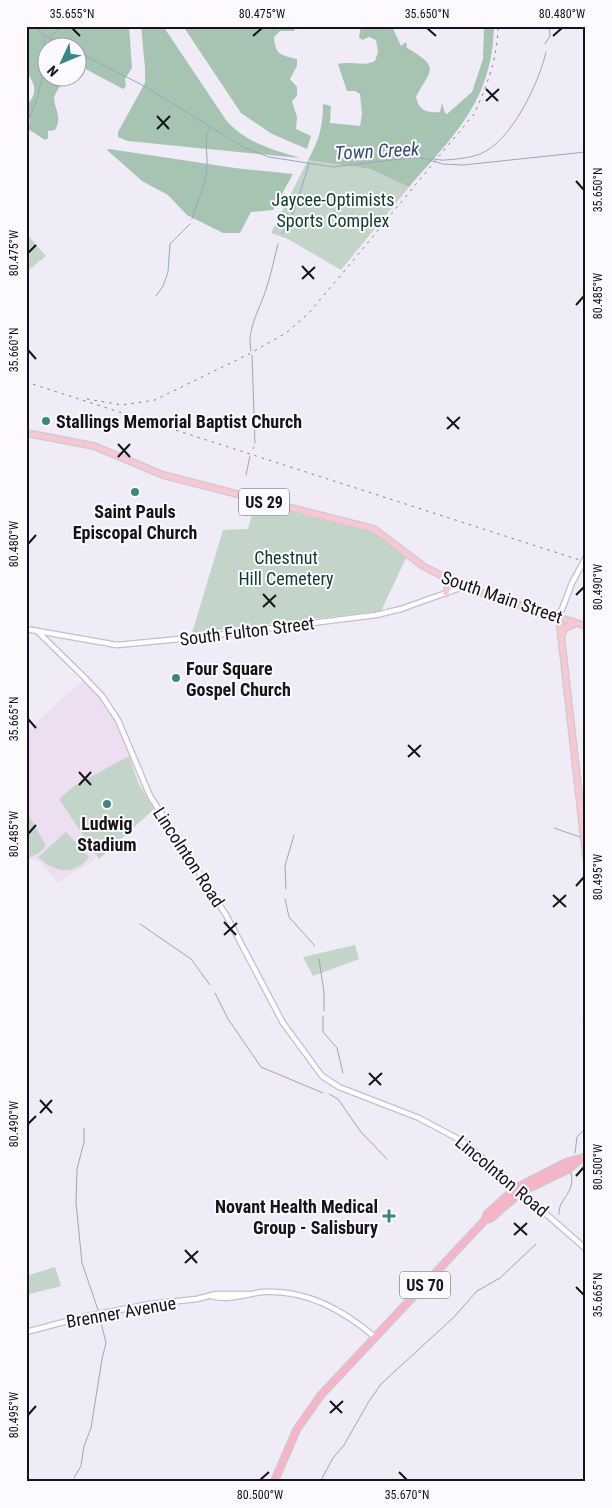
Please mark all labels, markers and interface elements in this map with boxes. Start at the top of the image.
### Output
text: 35.655°N [50,7,94,21]
text: 80.475°W [239,7,285,21]
text: 35.650°N [405,7,449,21]
text: 80.480°W [539,7,585,21]
north arrow [38,38,88,88]
text: N [44,62,61,80]
water label: Town Creek [334,137,421,165]
text: 35.650°N [591,168,605,212]
park label: Jaycee-Optimists Sports Complex [272,189,394,231]
text: 80.475°W [7,230,21,276]
text: 80.485°W [591,273,605,319]
text: 35.660°N [7,328,21,372]
place label: Stallings Memorial Baptist Church [56,411,302,432]
marker: Stallings Memorial Baptist Church [40,415,52,427]
marker: Saint Pauls Episcopal Church [129,486,141,498]
road number: US 29 [239,488,289,516]
place label: Saint Pauls Episcopal Church [73,501,197,543]
text: 80.480°W [7,521,21,567]
park label: Chestnut Hill Cemetery [238,547,334,589]
text: 80.490°W [591,564,605,610]
street label: South Main Street [439,566,565,628]
street label: South Fulton Street [178,612,316,650]
place label: Four Square Gospel Church [186,658,291,700]
marker: Four Square Gospel Church [170,672,182,684]
text: 35.665°N [7,697,21,741]
marker: Ludwig Stadium [101,798,113,810]
street label: Lincolnton Road [149,803,229,911]
text: 80.485°W [7,811,21,857]
place label: Ludwig Stadium [77,813,137,855]
text: 80.495°W [591,854,605,900]
text: 80.490°W [7,1101,21,1147]
street label: Lincolnton Road [451,1131,553,1221]
text: 80.500°W [591,1144,605,1190]
place label: Novant Health Medical Group - Salisbury [215,1196,378,1238]
marker: Novant Health Medical Group - Salisbury [382,1209,396,1223]
road number: US 70 [400,1272,450,1298]
text: 35.665°N [591,1273,605,1317]
street label: Brenner Avenue [65,1292,177,1332]
text: 80.495°W [7,1392,21,1438]
text: 80.500°W [237,1488,283,1502]
text: 35.670°N [385,1488,429,1502]

